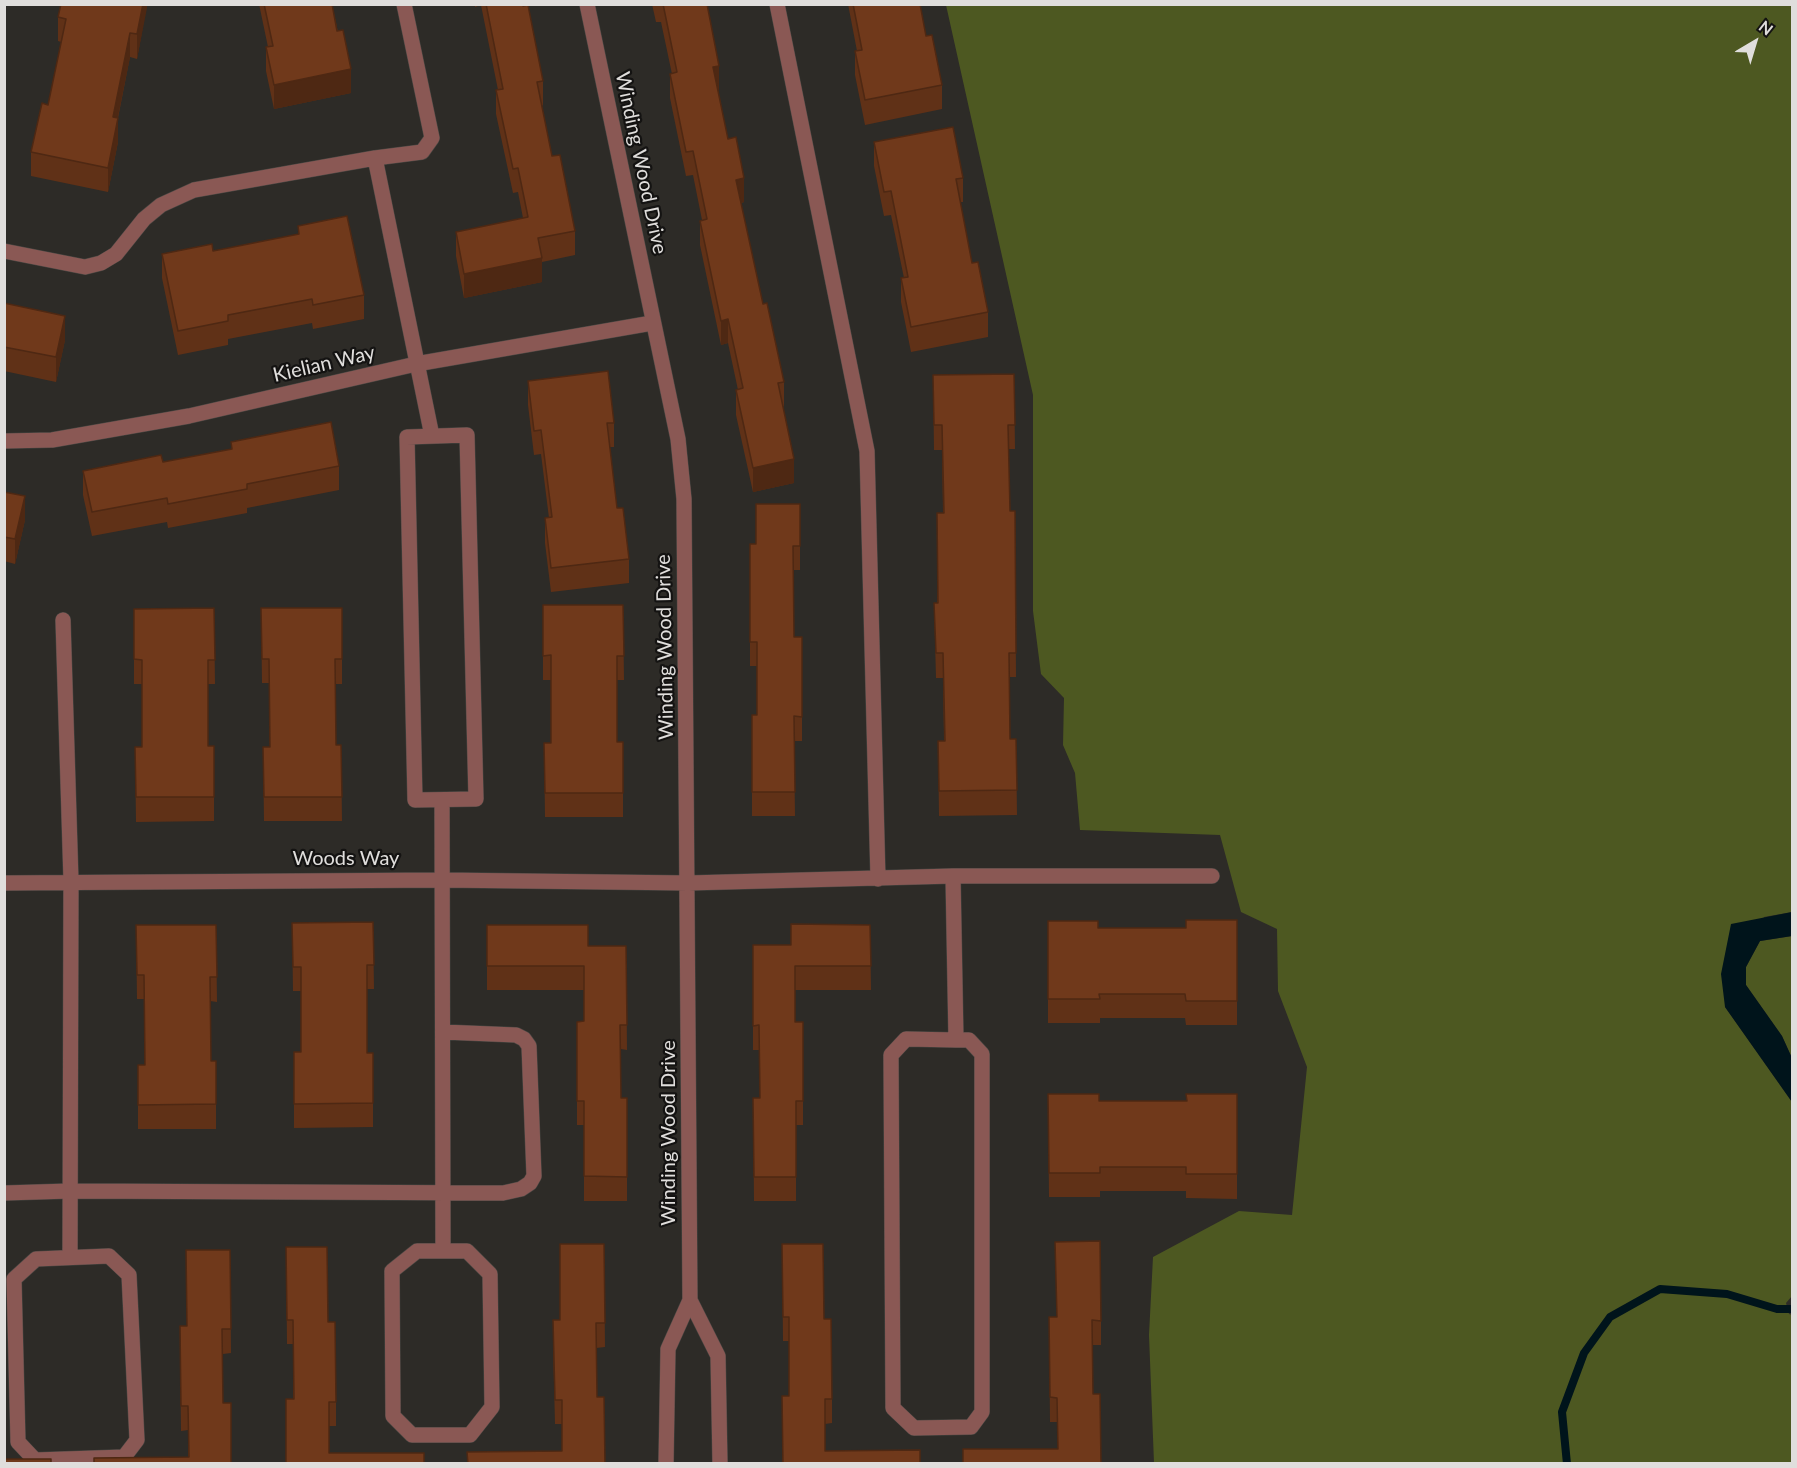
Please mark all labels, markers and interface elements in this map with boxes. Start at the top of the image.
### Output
north arrow [1725,12,1785,72]
text: N [1756,16,1777,39]
street label: Winding Wood Drive [610,70,672,256]
street label: Kielian Way [271,341,377,387]
street label: Winding Wood Drive [651,554,679,740]
street label: Woods Way [293,847,399,871]
street label: Winding Wood Drive [657,1040,681,1226]

